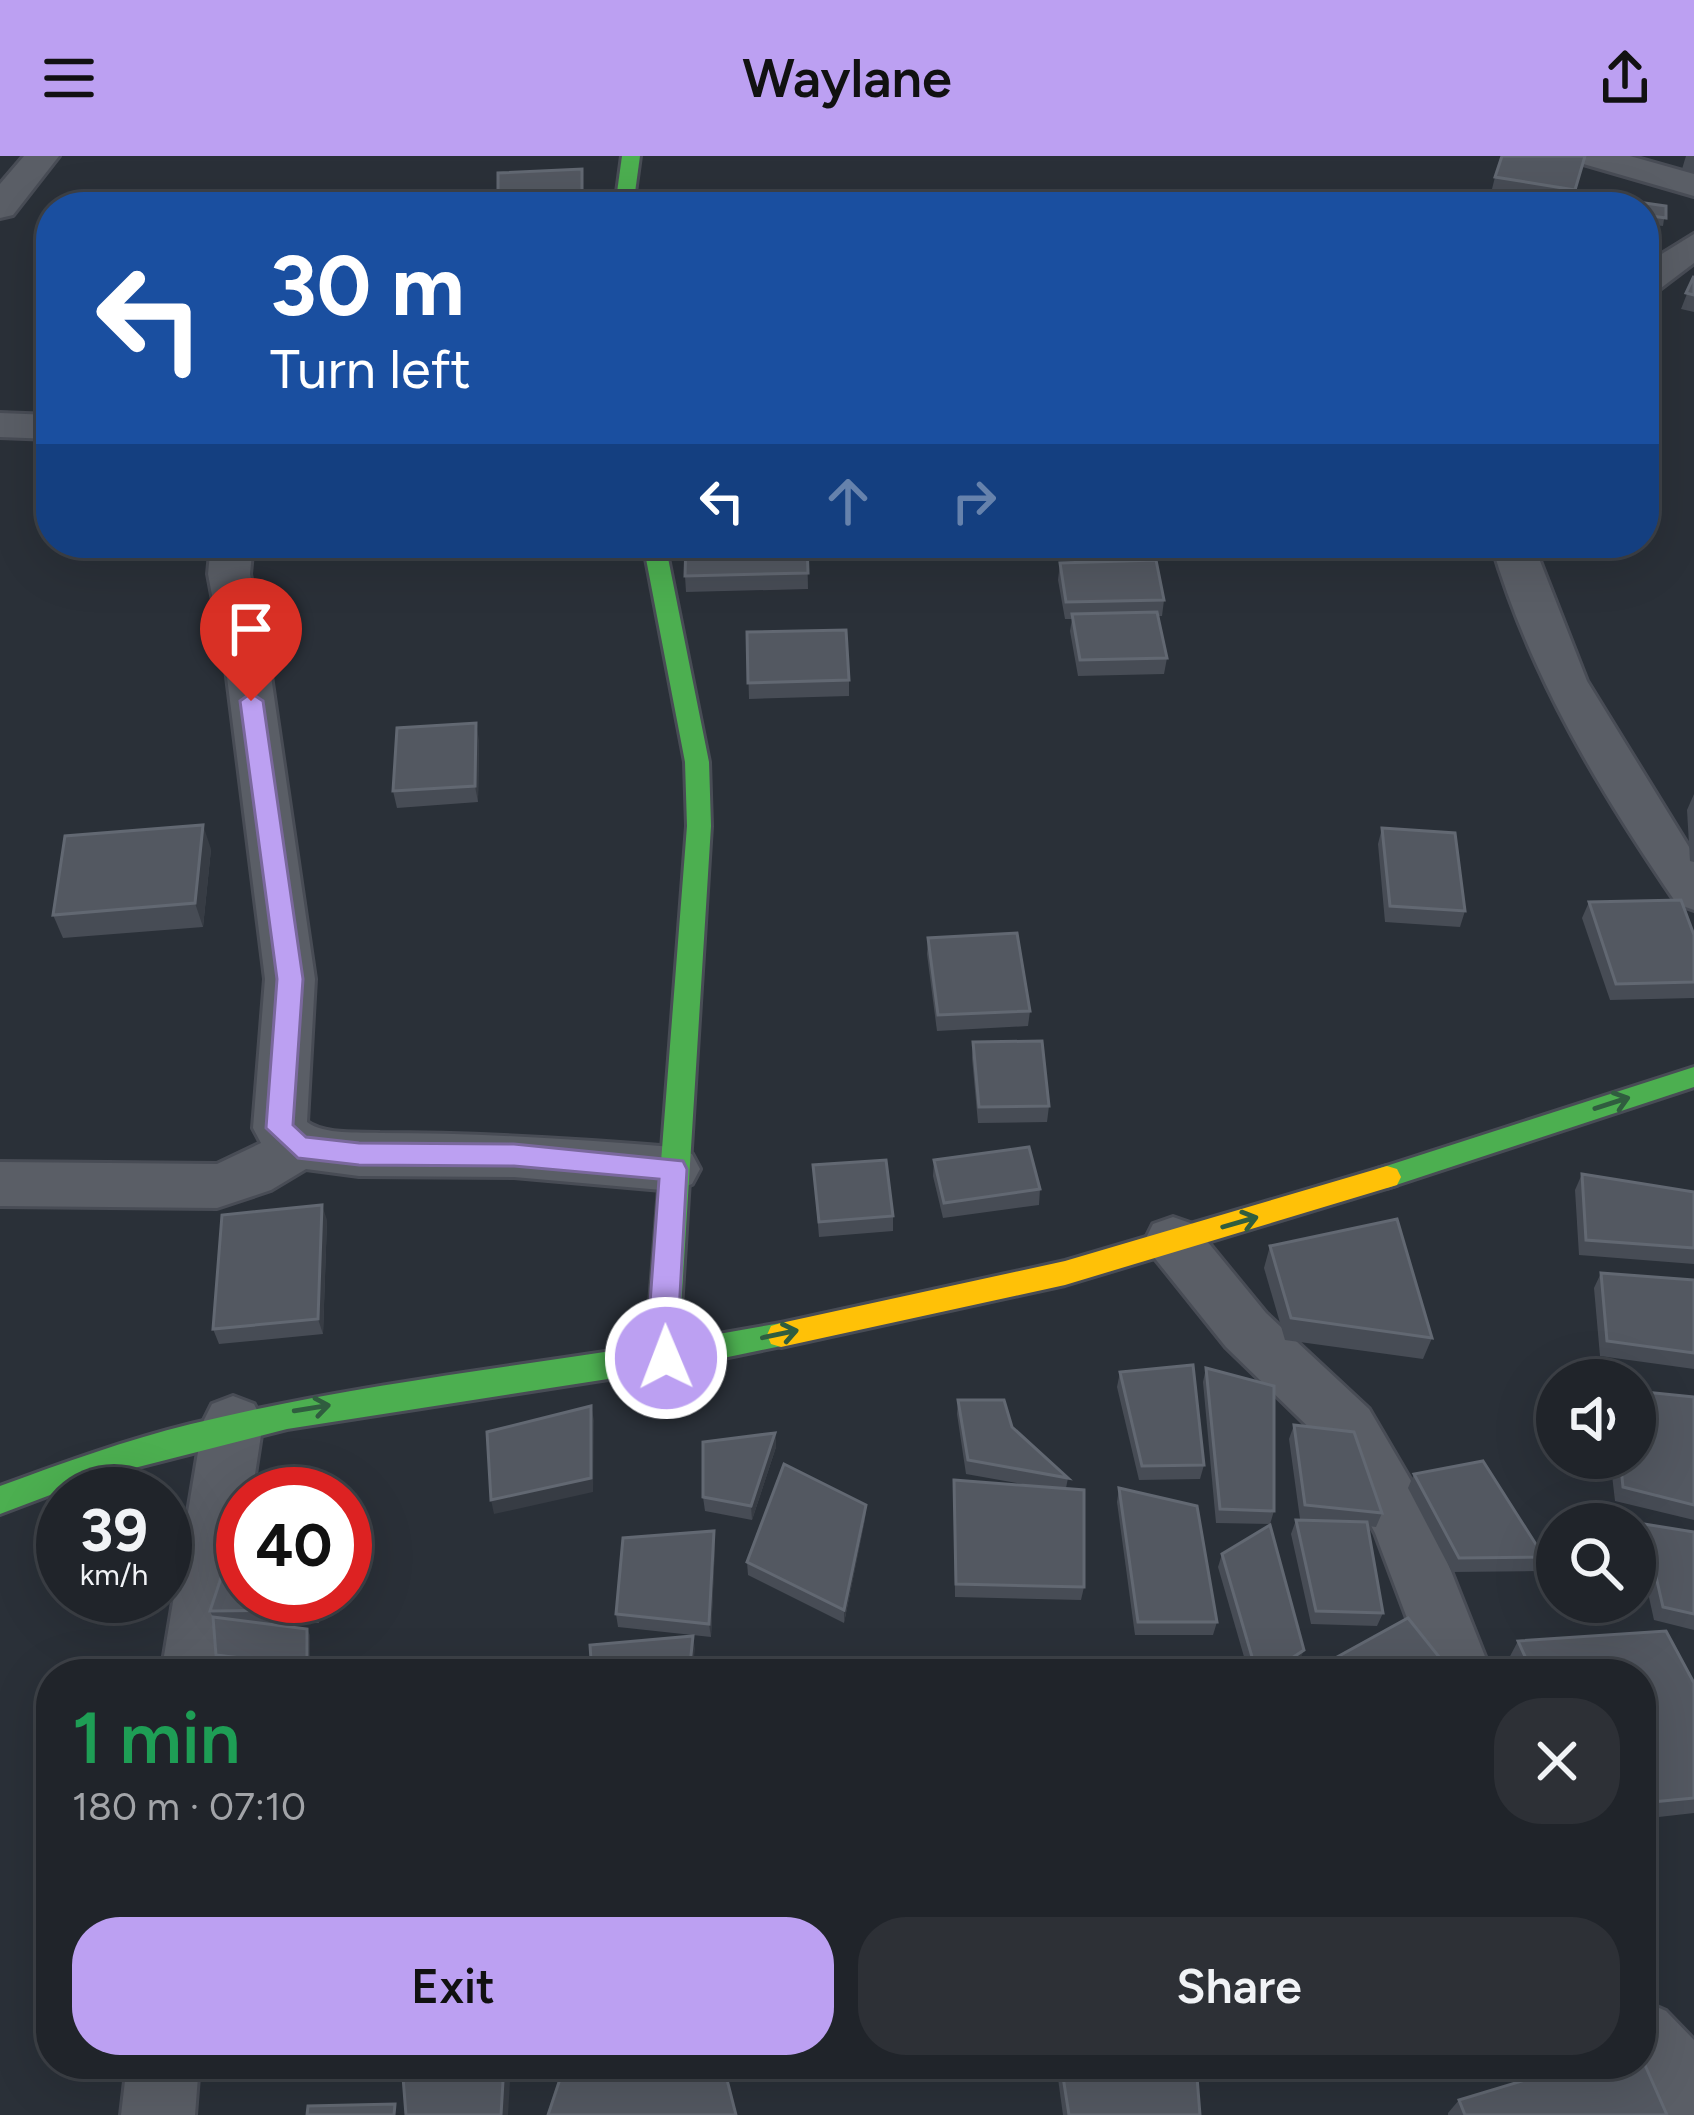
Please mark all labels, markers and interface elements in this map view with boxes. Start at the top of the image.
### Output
icon: menu [36,45,102,111]
icon: share [1592,45,1658,111]
text: Waylane [742,46,952,111]
text: 30 m [270,235,464,336]
icon: left [72,240,228,396]
text: Turn left [270,337,471,402]
icon: left [689,468,755,534]
icon: ahead [815,468,881,534]
icon: right [941,468,1007,534]
pin [200,578,302,701]
icon: arrive [218,596,284,662]
one-way arrow [1592,1091,1630,1113]
one-way arrow [1221,1209,1259,1231]
position arrow [603,1295,729,1421]
one-way arrow [761,1322,799,1345]
map controls [1536,1359,1656,1623]
button: sound [1536,1359,1656,1479]
one-way arrow [292,1395,331,1418]
speed limit sign: 40 [216,1467,372,1623]
text: 39 [80,1494,148,1566]
button: search [1536,1503,1656,1623]
text: km/h [80,1556,148,1593]
text: 1 min [72,1695,240,1781]
button: close [1494,1698,1620,1824]
text: 180 m · 07:10 [72,1783,306,1830]
button: Exit [72,1917,834,2055]
button: Share [858,1917,1620,2055]

